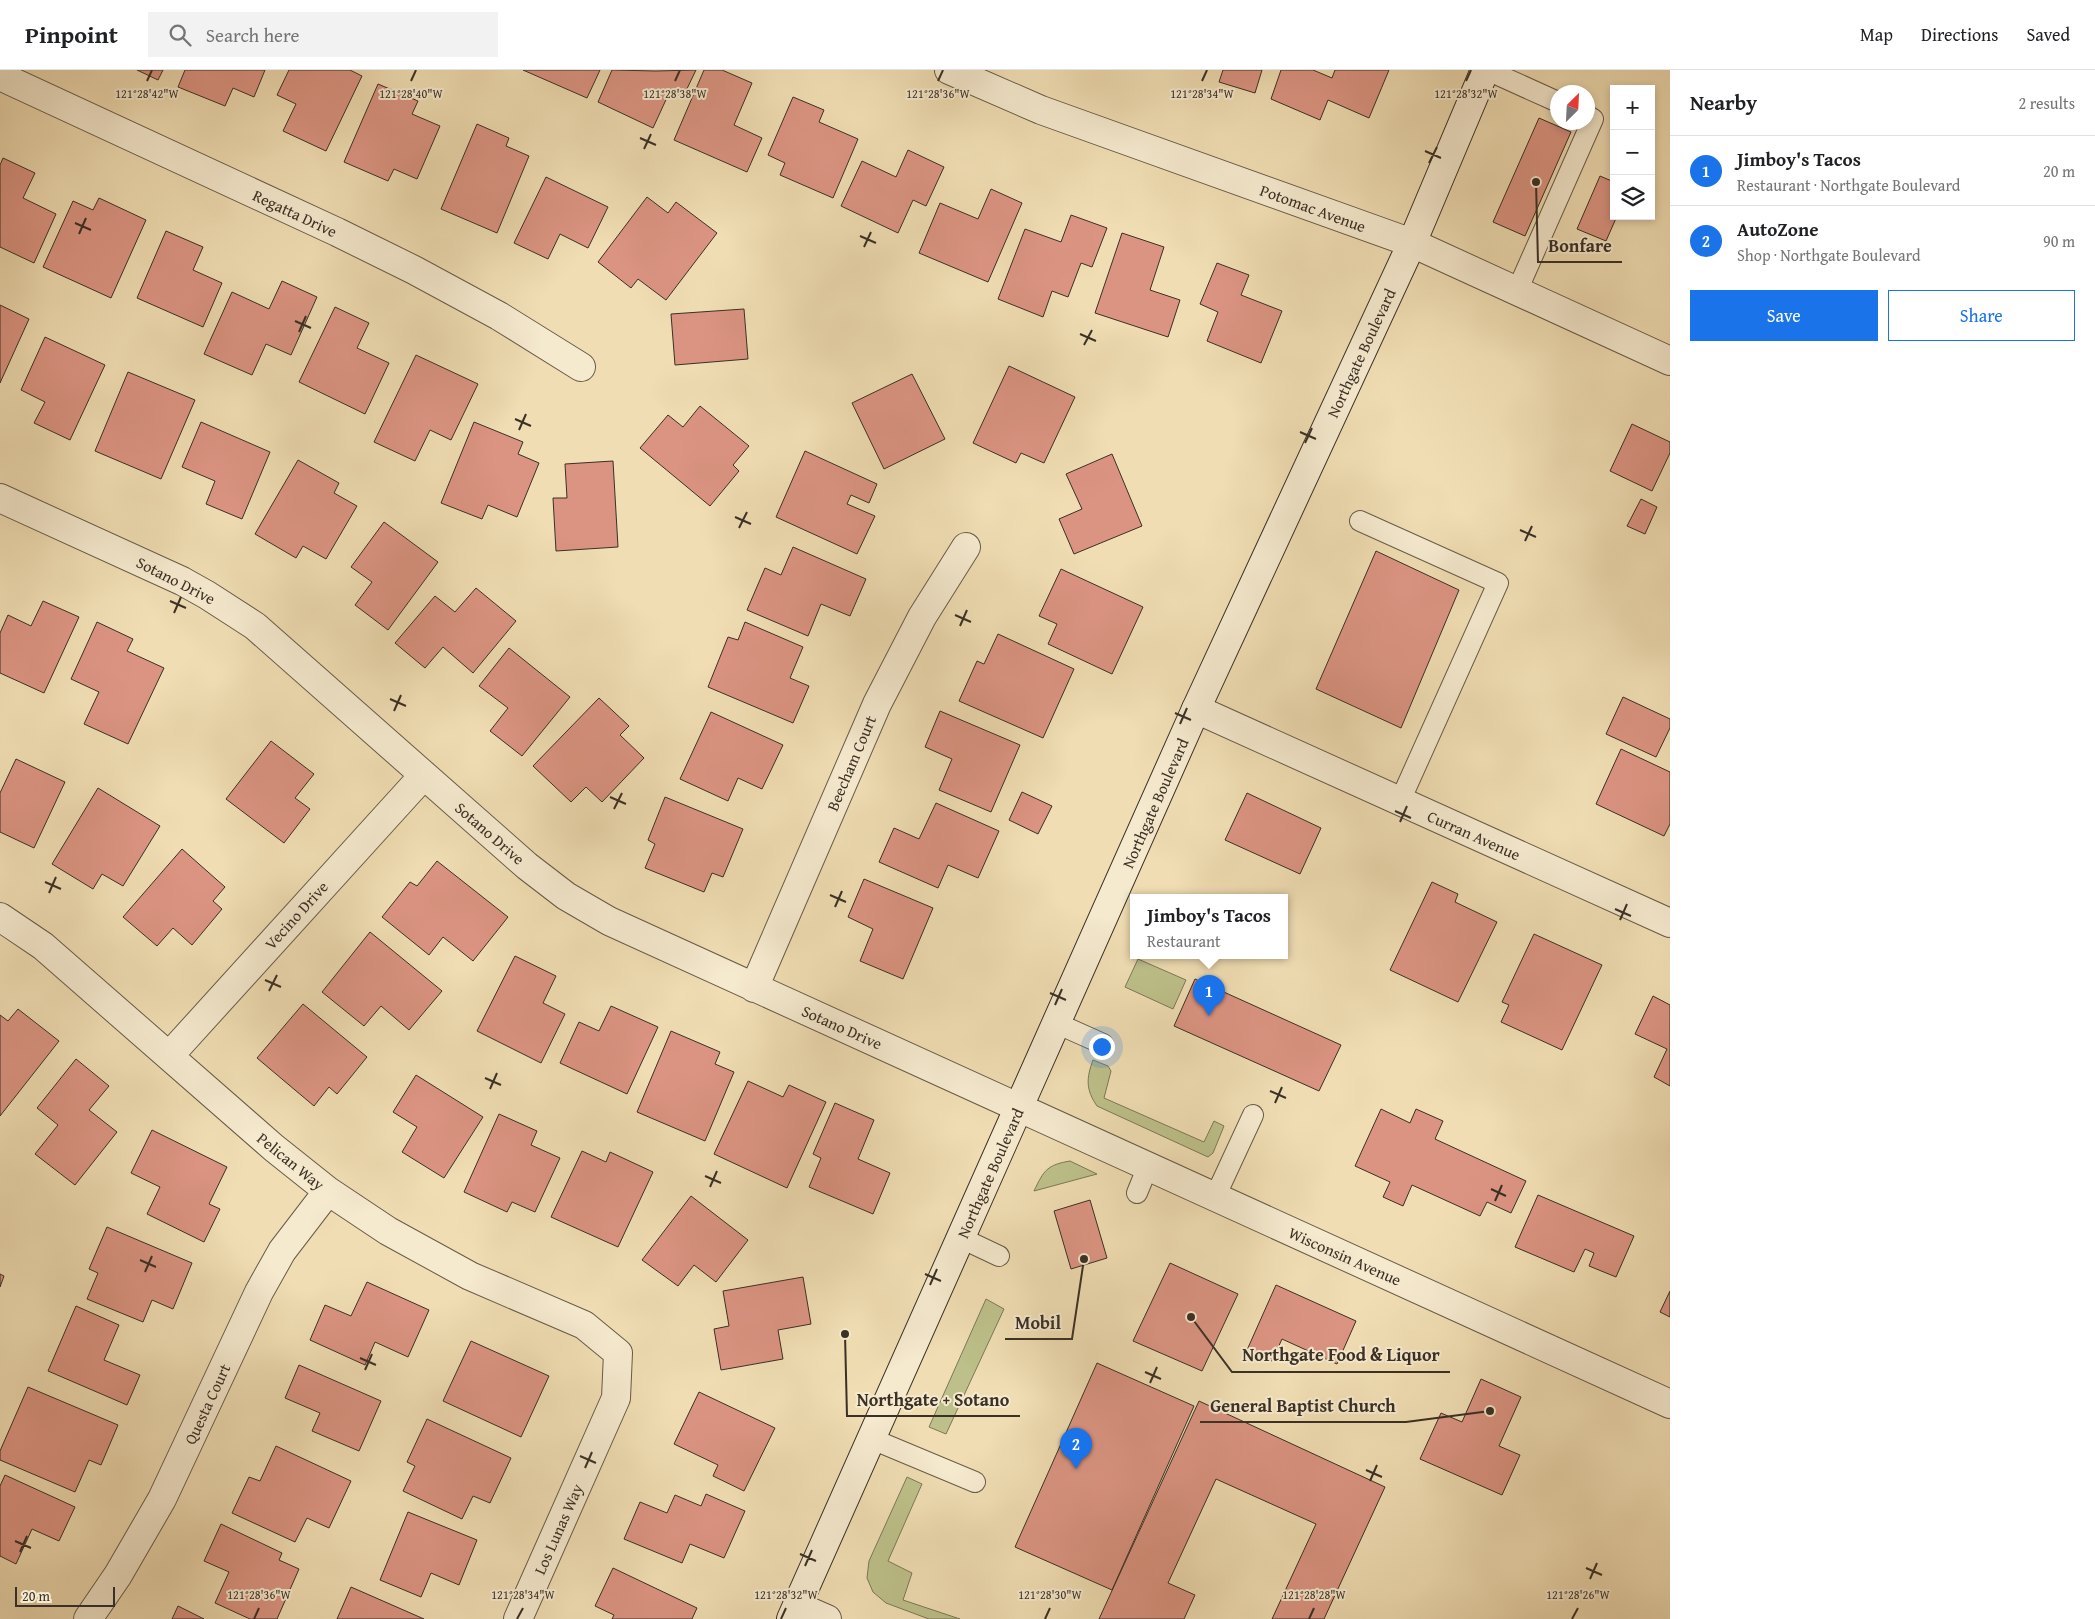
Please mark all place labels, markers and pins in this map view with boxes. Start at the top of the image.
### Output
callout: Bonfare [1538,229,1622,262]
pin: 1 [1193,975,1225,1016]
callout: Mobil [1005,1306,1072,1339]
callout: Northgate Food & Liquor [1232,1339,1450,1372]
callout: Northgate + Sotano [847,1383,1020,1416]
callout: General Baptist Church [1200,1389,1406,1422]
pin: 2 [1060,1428,1092,1469]

